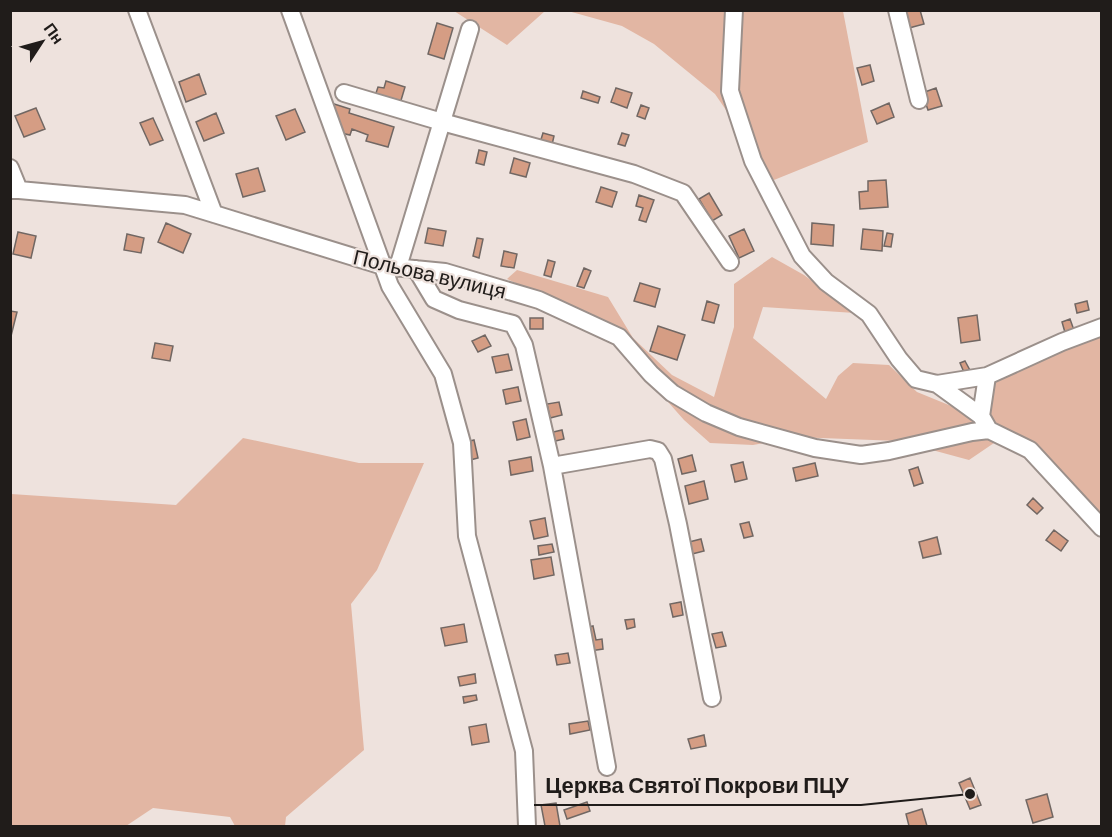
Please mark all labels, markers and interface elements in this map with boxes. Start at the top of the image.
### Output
north arrow [12,12,72,72]
text: Пн [41,19,68,47]
street label: Польова вулиця [351,243,509,303]
callout: Церква Святої Покрови ПЦУ [534,765,861,805]
text: Церква Святої Покрови ПЦУ [545,771,849,798]

